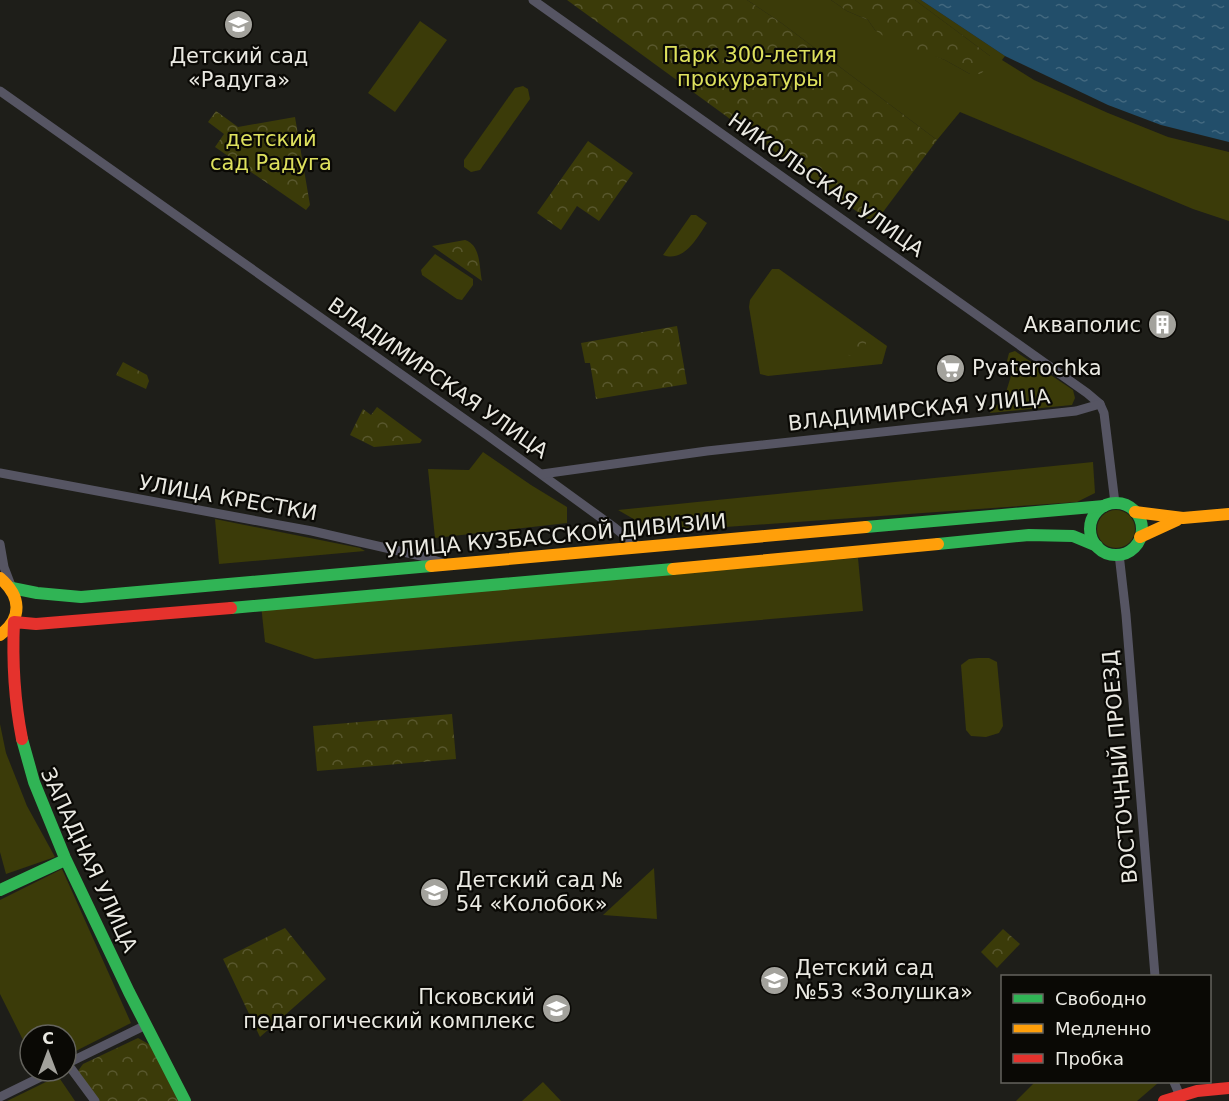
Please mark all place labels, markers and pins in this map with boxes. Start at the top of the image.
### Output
school or university icon: Детский сад «Радуга» [223,9,255,41]
place label: Детский сад «Радуга» [170,44,308,92]
building icon: Акваполис [1146,309,1178,341]
place label: Акваполис [1024,313,1141,337]
supermarket icon: Pyaterochka [935,352,967,384]
place label: Pyaterochka [972,356,1102,380]
place label: Детский сад № 54 «Колобок» [456,868,623,916]
school or university icon: Детский сад № 54 «Колобок» [419,876,451,908]
place label: Детский сад №53 «Золушка» [795,956,973,1004]
school or university icon: Детский сад №53 «Золушка» [758,964,790,996]
place label: Псковский педагогический комплекс [243,985,535,1033]
school or university icon: Псковский педагогический комплекс [540,993,572,1025]

